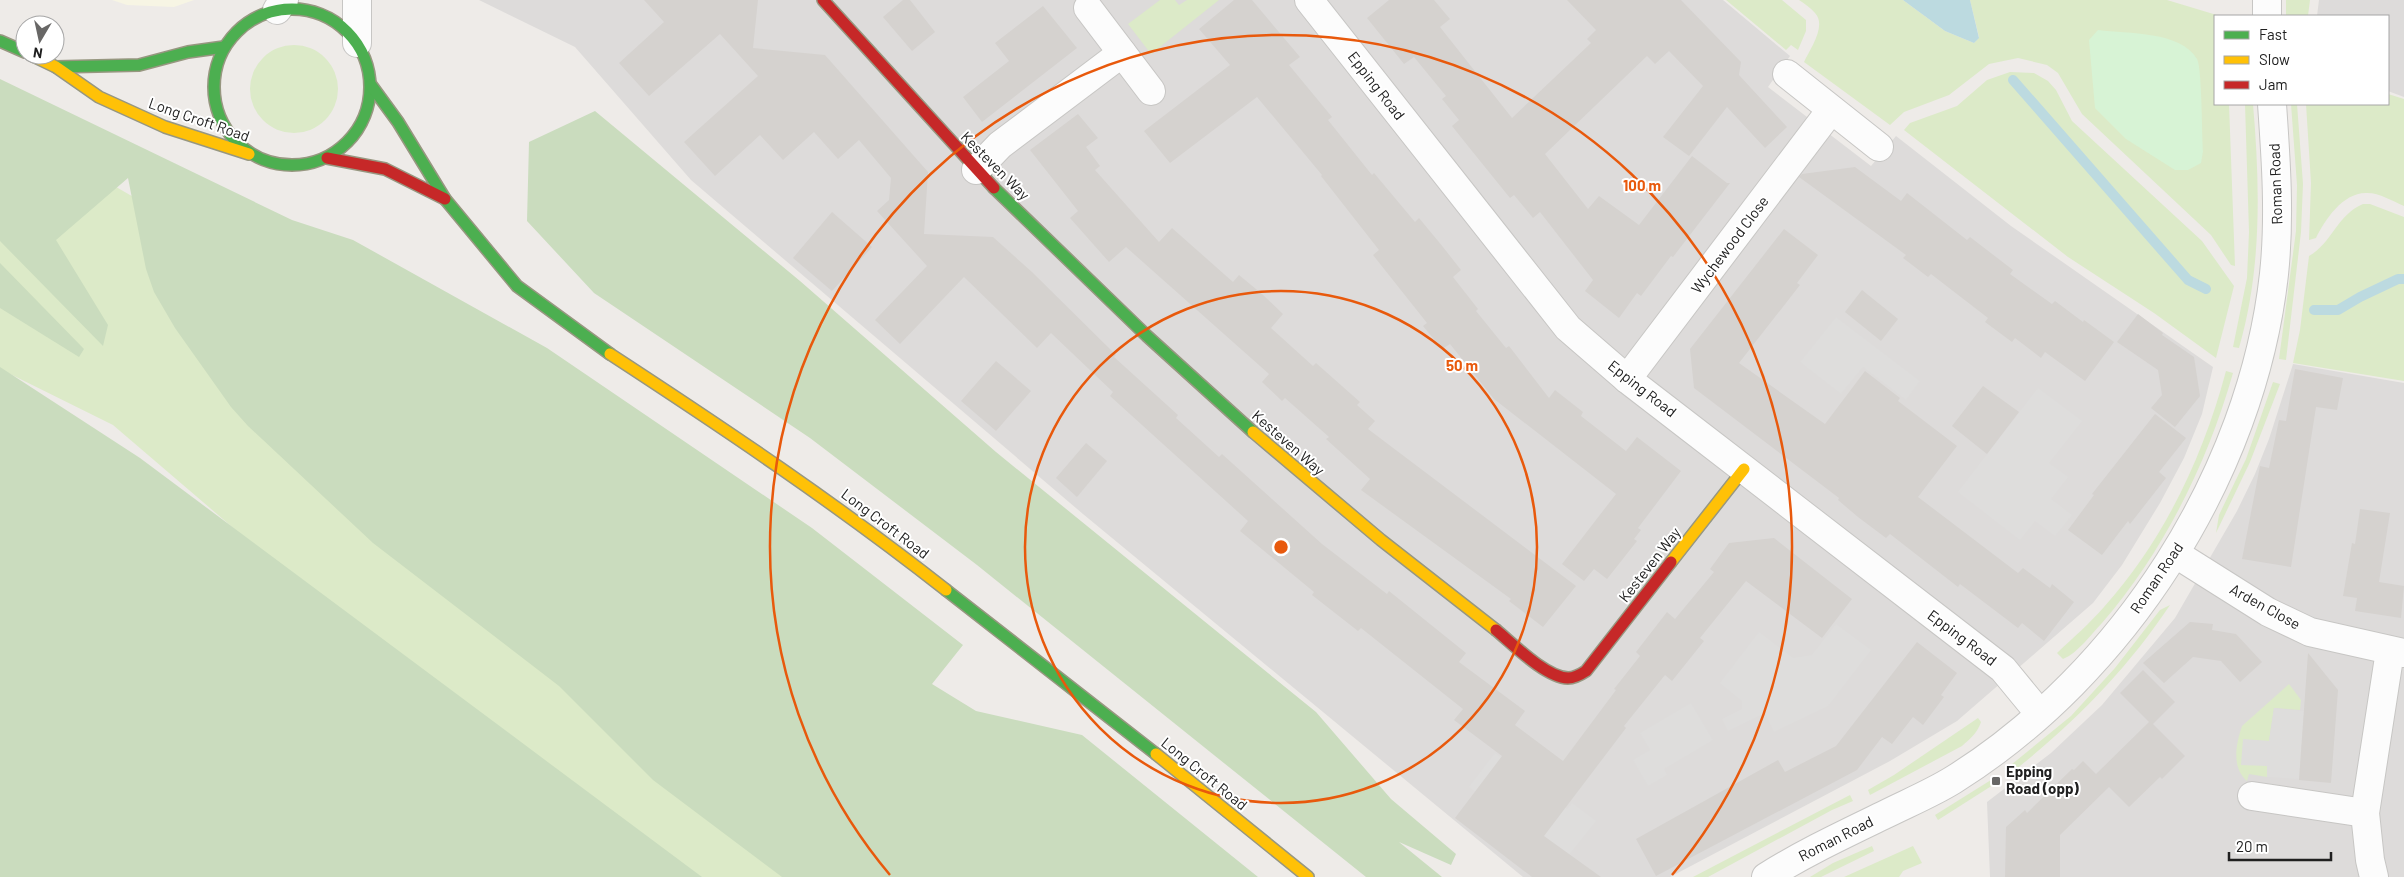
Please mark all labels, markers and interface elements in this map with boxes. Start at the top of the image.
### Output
north arrow [15,15,65,65]
legend [2214,15,2389,105]
text: Fast [2259,25,2287,43]
text: N [32,44,44,62]
street label: Epping Road [1345,48,1409,123]
text: Slow [2259,50,2290,68]
text: Jam [2259,75,2288,93]
street label: Long Croft Road [147,93,252,145]
street label: Kesteven Way [958,127,1034,204]
street label: Roman Road [2265,143,2285,225]
text: 100 m [1623,176,1661,194]
street label: Wychewood Close [1687,192,1772,297]
text: 50 m [1446,356,1478,374]
street label: Epping Road [1605,356,1680,420]
street label: Kesteven Way [1249,406,1329,479]
street label: Long Croft Road [838,484,933,562]
street label: Kesteven Way [1614,523,1684,605]
centre of rings [1272,538,1290,556]
street label: Roman Road [2126,539,2186,616]
street label: Arden Close [2227,579,2304,633]
street label: Epping Road [1925,605,2001,669]
street label: Long Croft Road [1158,733,1251,813]
place label: Epping Road (opp) [2006,762,2079,797]
marker: Epping Road (opp) [1990,775,2002,787]
street label: Roman Road [1795,812,1876,865]
scale bar [2229,830,2332,862]
text: 20 m [2236,837,2268,855]

